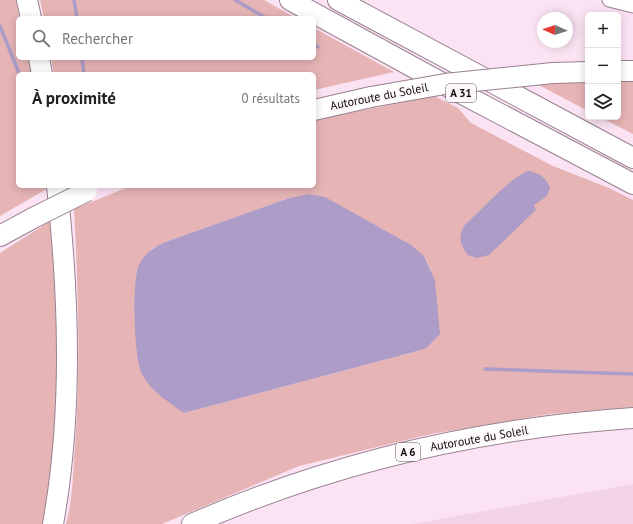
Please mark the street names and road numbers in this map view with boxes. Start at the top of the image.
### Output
street label: Autoroute du Soleil [329,79,430,113]
road number: A 31 [446,84,476,102]
street label: Autoroute du Soleil [429,422,530,454]
road number: A 6 [396,443,420,461]

